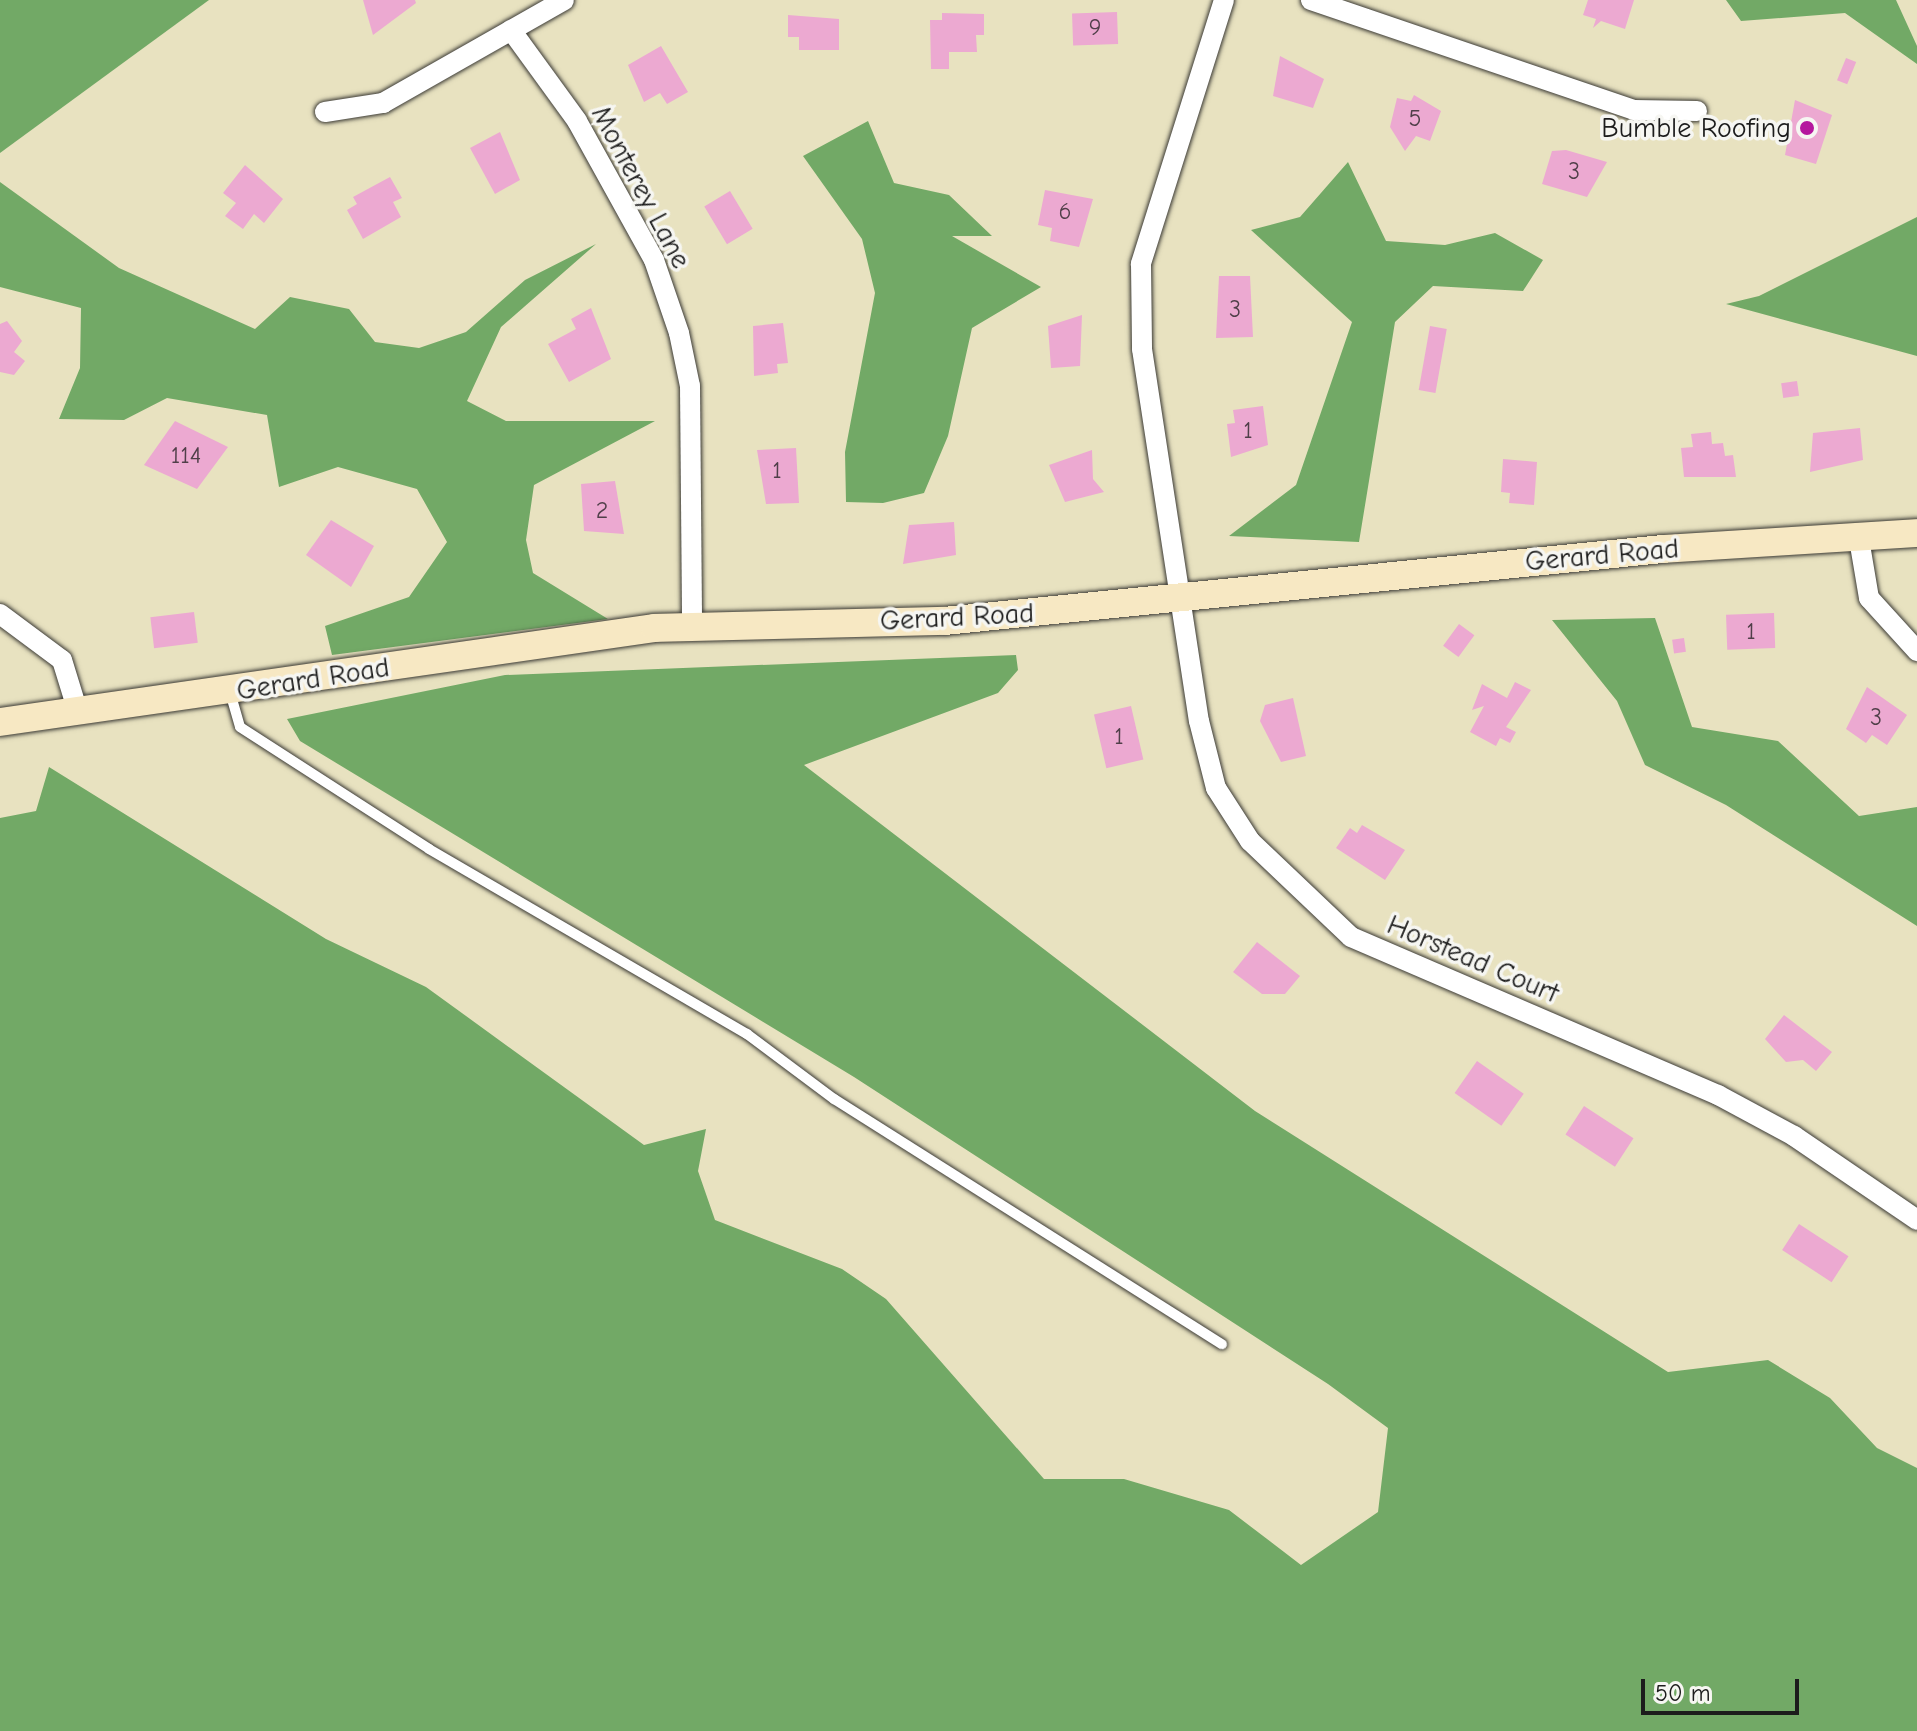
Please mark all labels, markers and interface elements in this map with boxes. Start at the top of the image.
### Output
house number: 9 [1089,14,1101,42]
street label: Monterey Lane [584,100,698,274]
house number: 5 [1408,105,1422,133]
place label: Bumble Roofing [1601,111,1791,145]
marker: Bumble Roofing [1798,119,1816,137]
house number: 3 [1568,158,1580,186]
house number: 6 [1058,198,1072,226]
house number: 3 [1229,296,1241,324]
house number: 1 [1243,417,1253,445]
house number: 114 [171,442,201,470]
house number: 1 [772,457,782,485]
house number: 2 [596,497,608,525]
street label: Gerard Road [1524,532,1680,578]
street label: Gerard Road [879,596,1035,638]
house number: 1 [1746,618,1756,646]
street label: Gerard Road [234,650,392,708]
house number: 3 [1870,704,1882,732]
house number: 1 [1114,723,1124,751]
street label: Horstead Court [1382,908,1564,1010]
scale bar [1645,1663,1803,1713]
text: 50 m [1655,1679,1711,1707]

